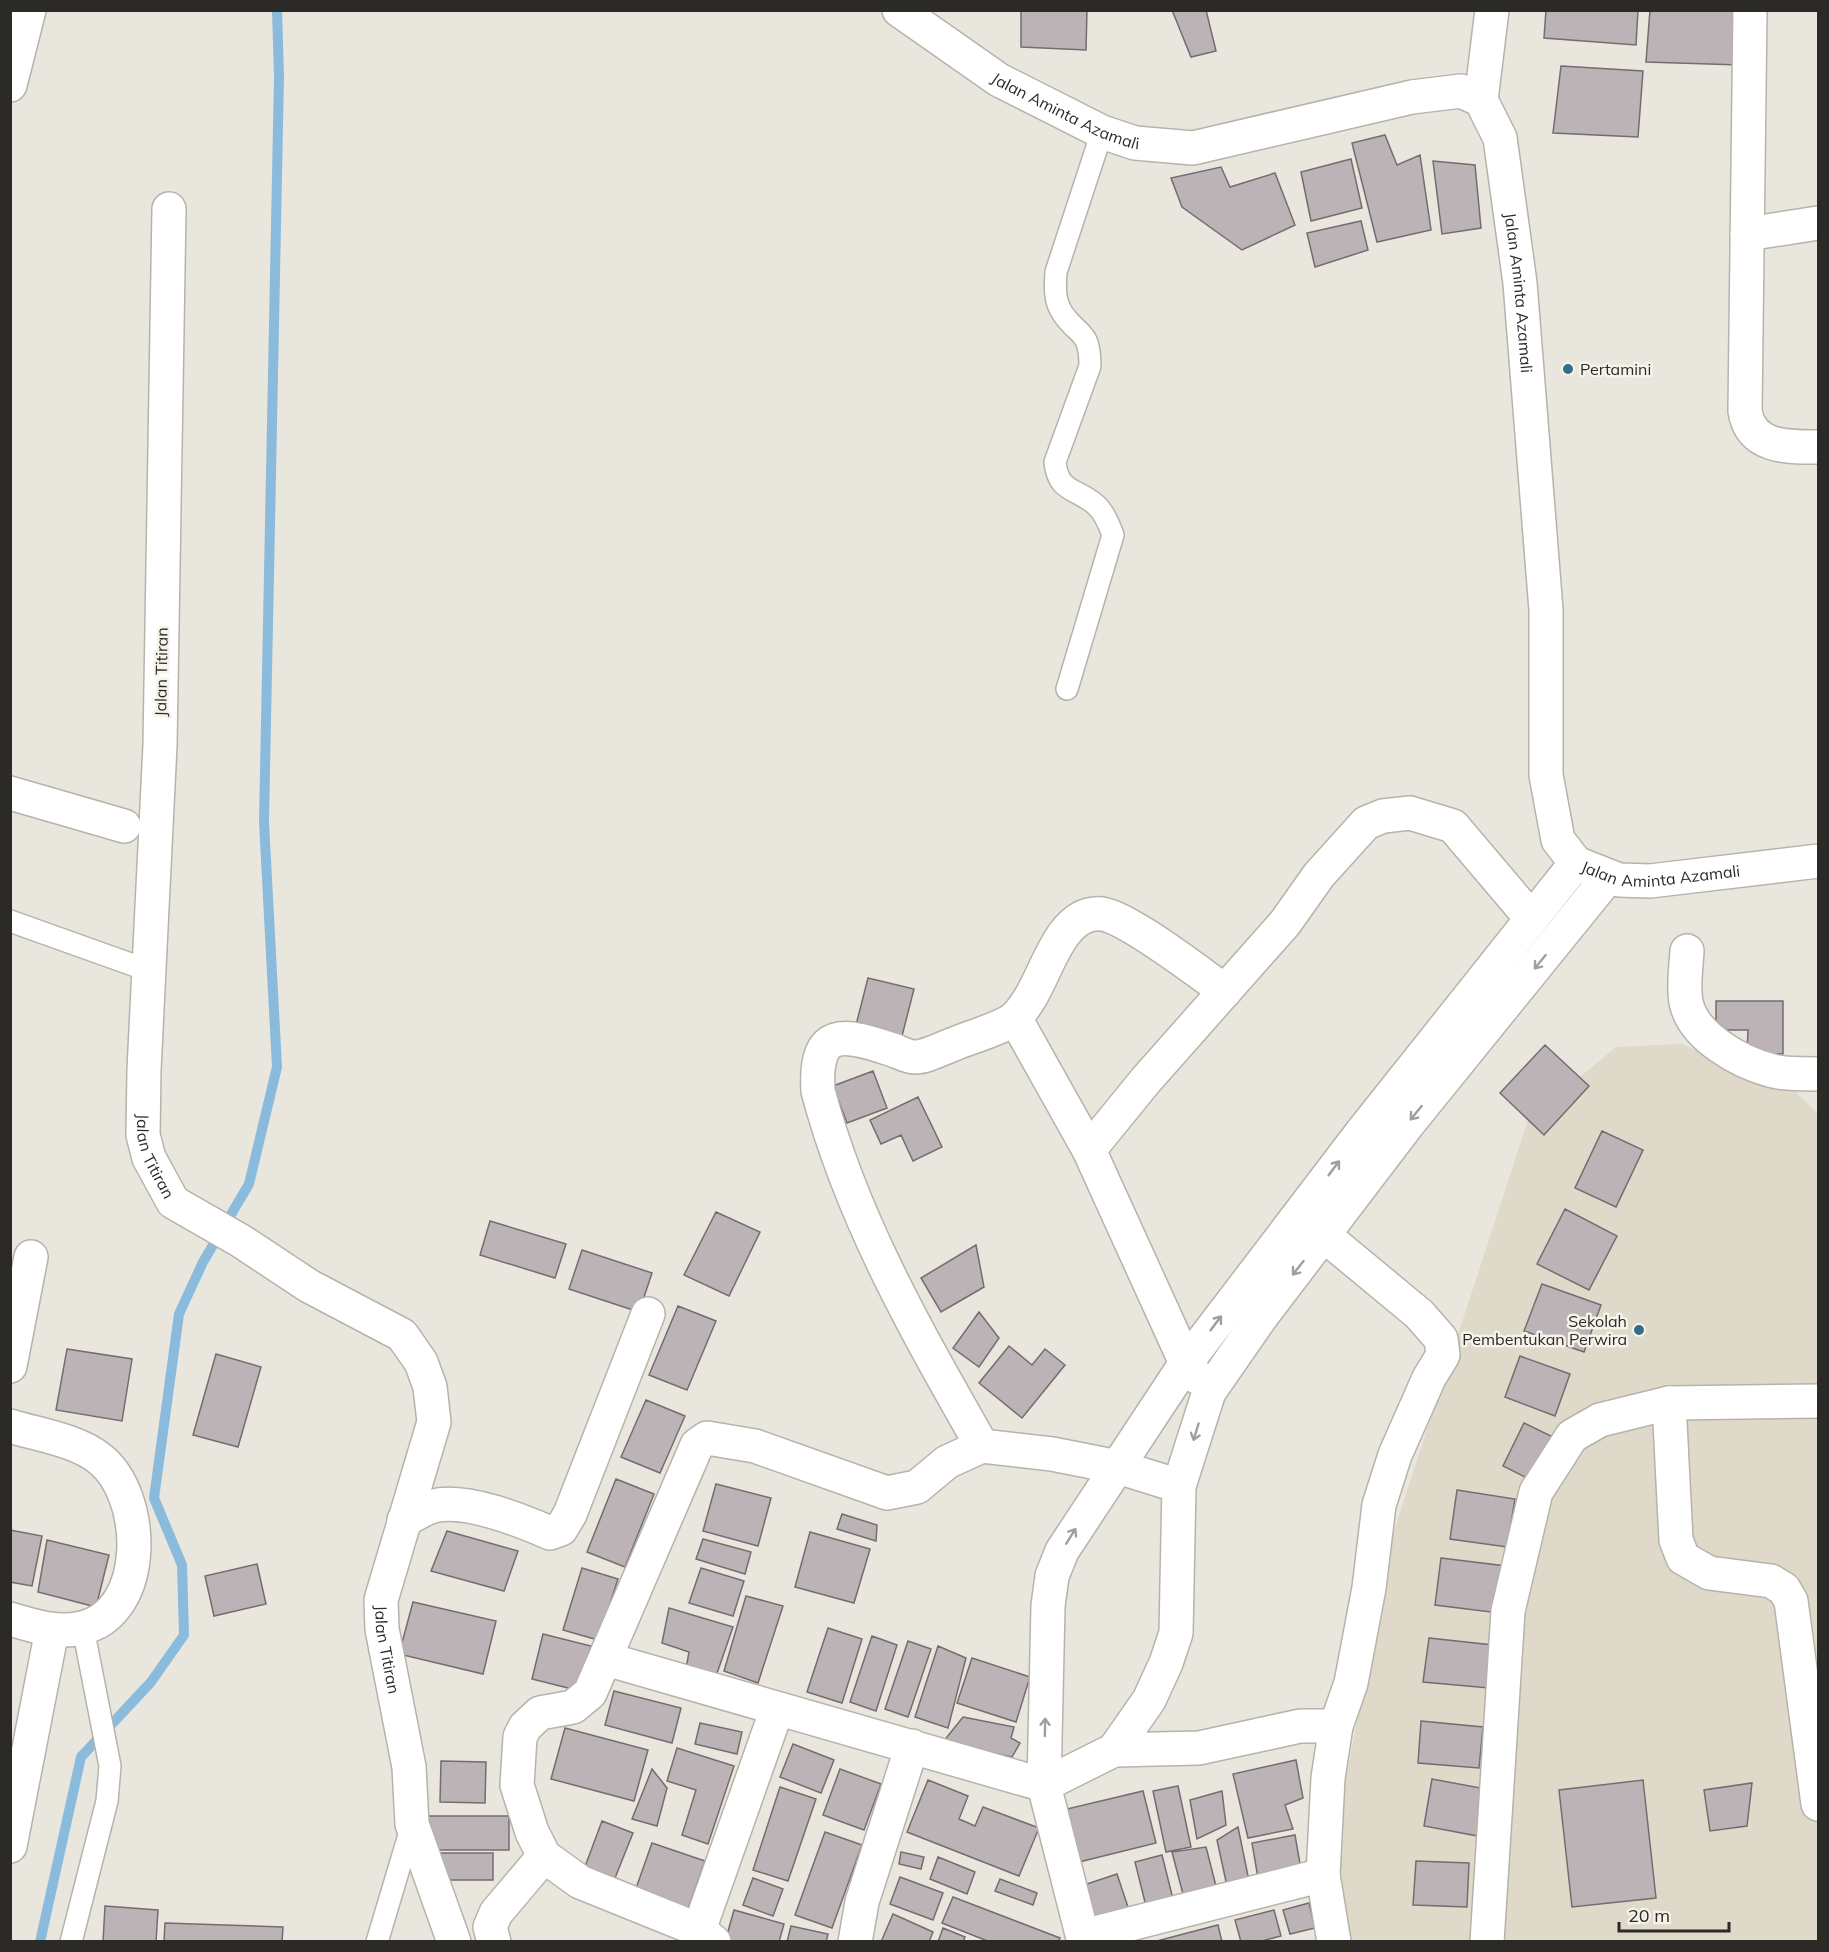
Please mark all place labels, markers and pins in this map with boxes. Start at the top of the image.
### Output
place label: Pertamini [1580,359,1651,379]
marker: Pertamini [1561,362,1575,376]
place label: Sekolah Pembentukan Perwira [1462,1311,1627,1349]
marker: Sekolah Pembentukan Perwira [1632,1323,1646,1337]

